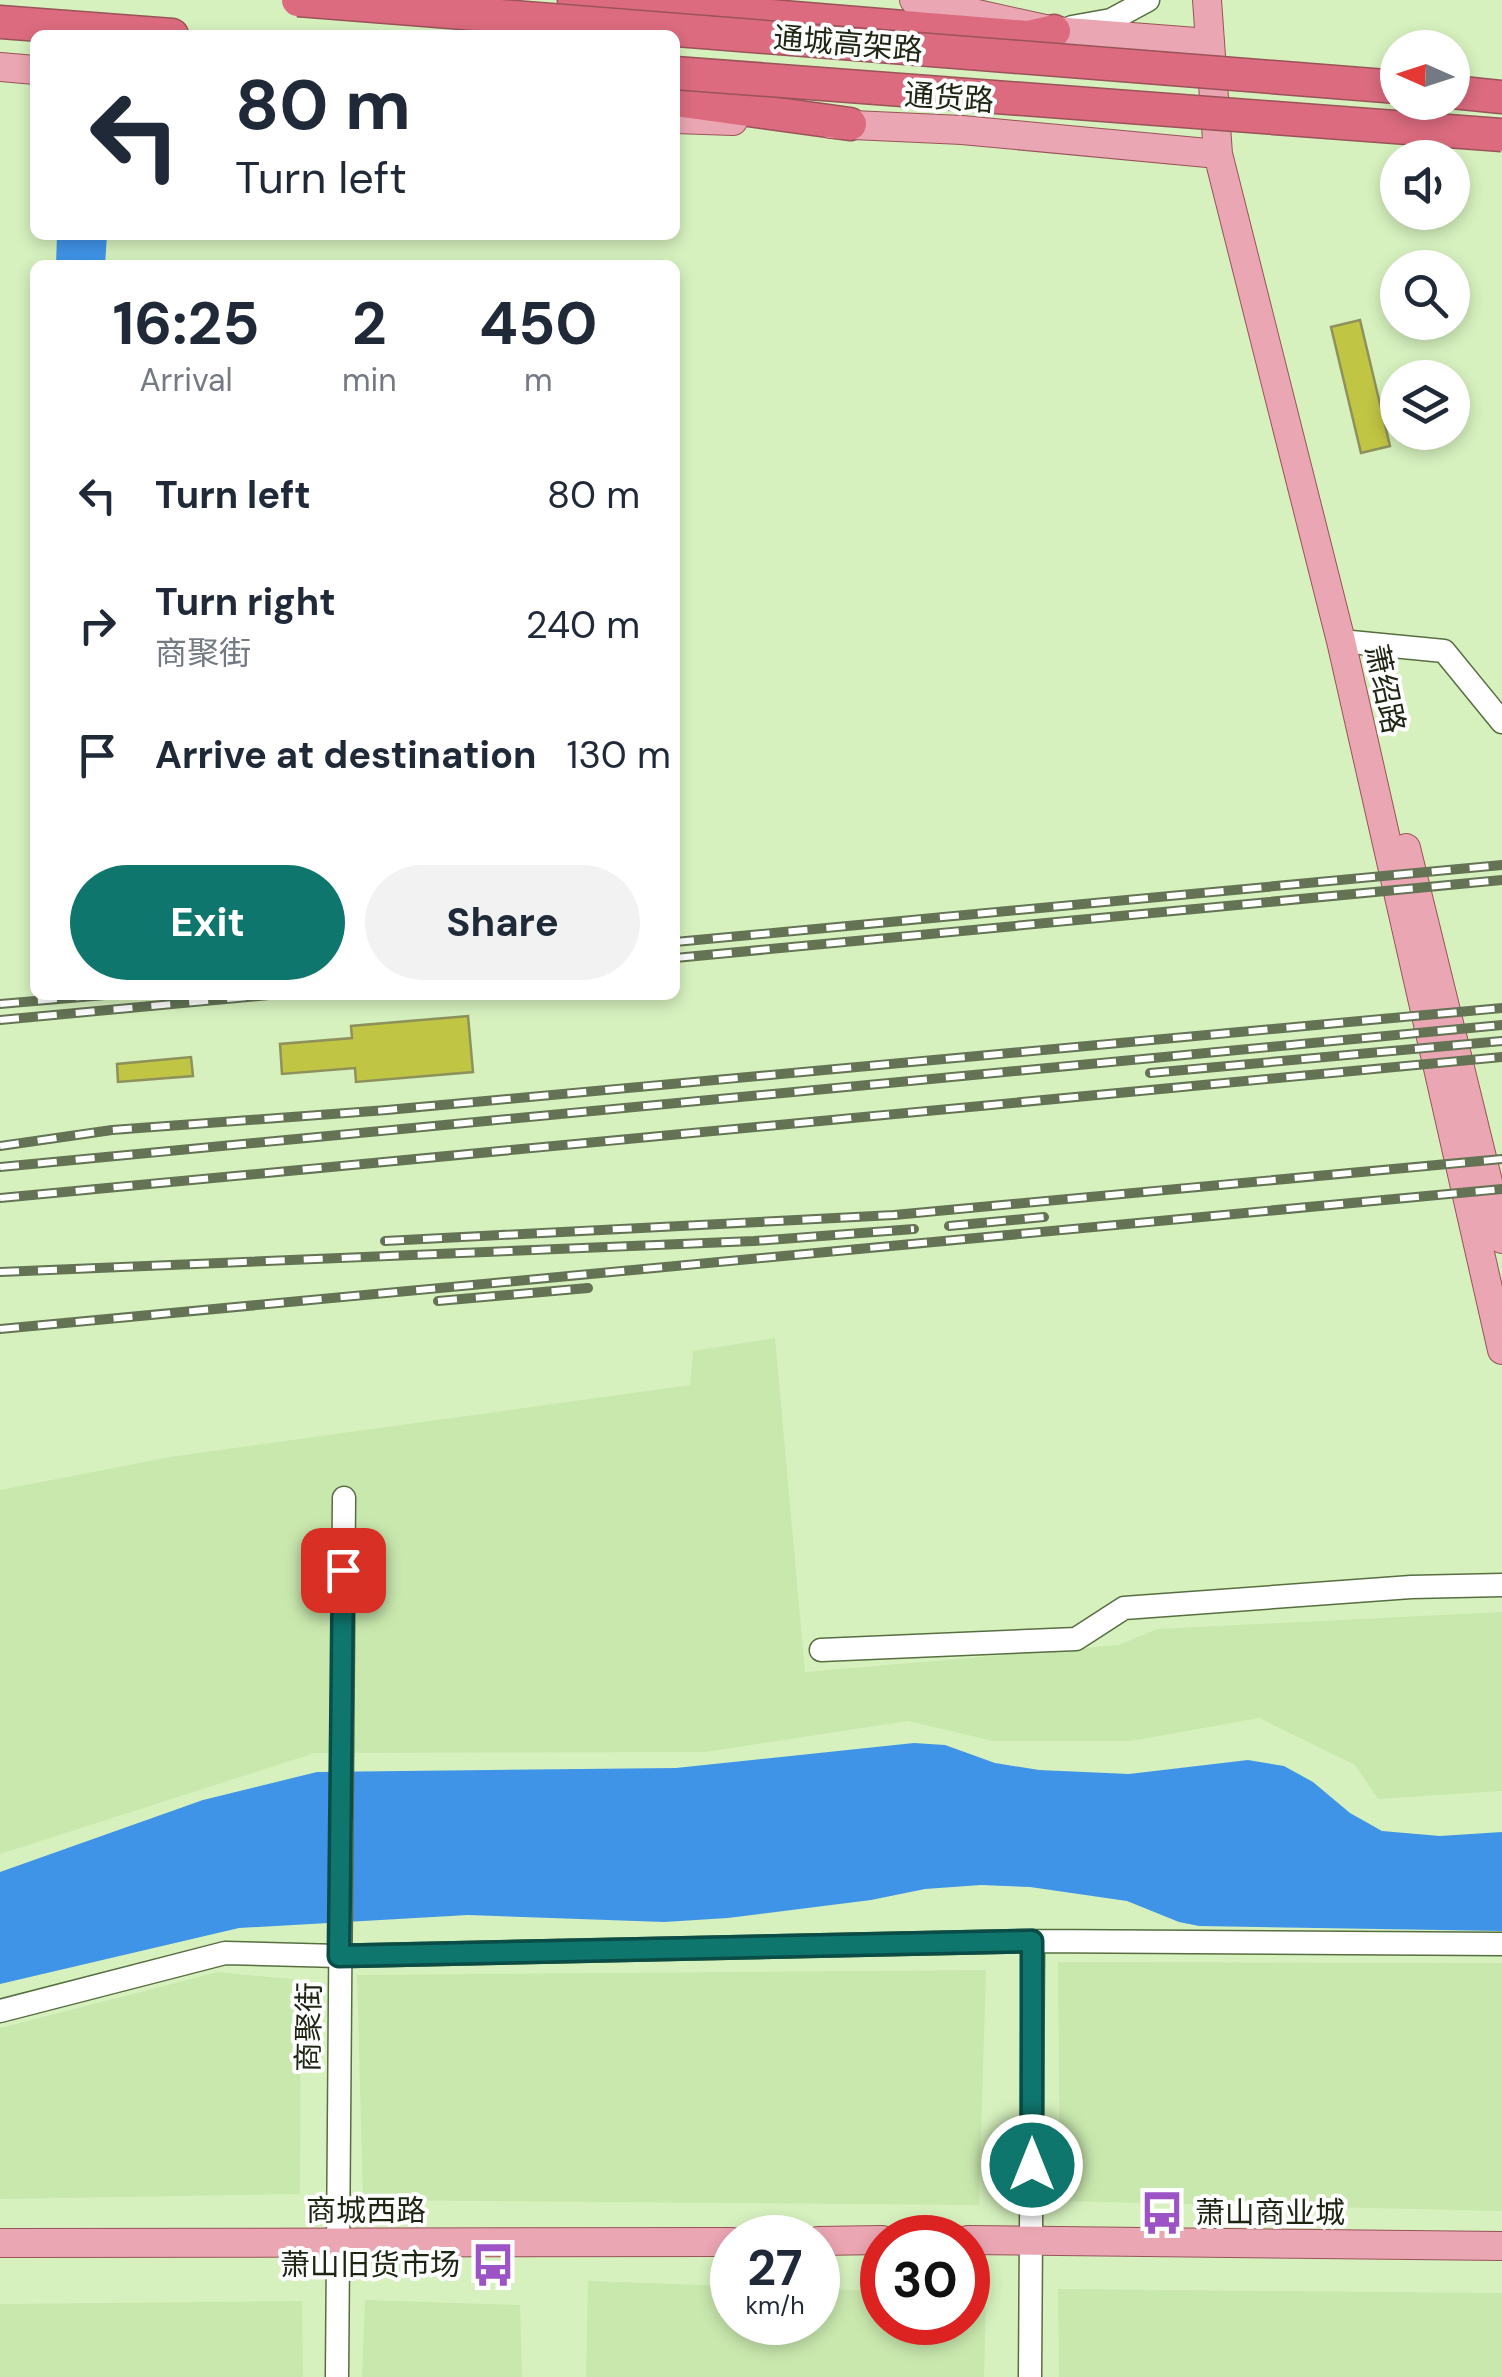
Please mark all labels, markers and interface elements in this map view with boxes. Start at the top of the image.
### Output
street label: 通城高架路 [772,18,924,69]
north arrow [1380,30,1470,120]
map controls [1380,30,1470,450]
text: 80 m [235,60,411,151]
icon: left [70,70,200,200]
street label: 通货路 [903,75,995,120]
button: sound [1380,140,1470,230]
text: Turn left [235,148,407,207]
button: search [1380,250,1470,340]
text: 16:25 [112,284,260,363]
text: 2 [352,284,387,363]
text: 450 [479,284,598,363]
text: Arrival [139,359,233,401]
text: min [342,359,397,401]
text: m [524,359,553,401]
button: layers [1380,360,1470,450]
icon: left [70,468,125,523]
text: Turn left [155,470,311,520]
text: 80 m [547,470,640,520]
text: Turn right [155,577,336,627]
icon: right [70,598,125,653]
text: 240 m [526,600,640,650]
text: 商聚街 [155,632,251,674]
street label: 萧绍路 [1357,641,1414,737]
icon: arrive [70,728,125,783]
text: Arrive at destination [155,730,537,780]
text: 130 m [567,730,671,780]
button: Exit [70,865,345,980]
button: Share [365,865,640,980]
pin [301,1528,386,1613]
icon: arrive [316,1543,371,1598]
street label: 商聚街 [288,1982,329,2072]
position arrow [980,2113,1084,2217]
bus stop icon: 萧山商业城 [1138,2189,1186,2237]
street label: 商城西路 [306,2191,426,2230]
place label: 萧山商业城 [1195,2193,1345,2232]
speed limit sign: 30 [860,2215,990,2345]
text: 27 [747,2235,803,2301]
bus stop icon: 萧山旧货市场 [469,2241,517,2289]
place label: 萧山旧货市场 [280,2245,460,2284]
text: km/h [745,2289,805,2322]

